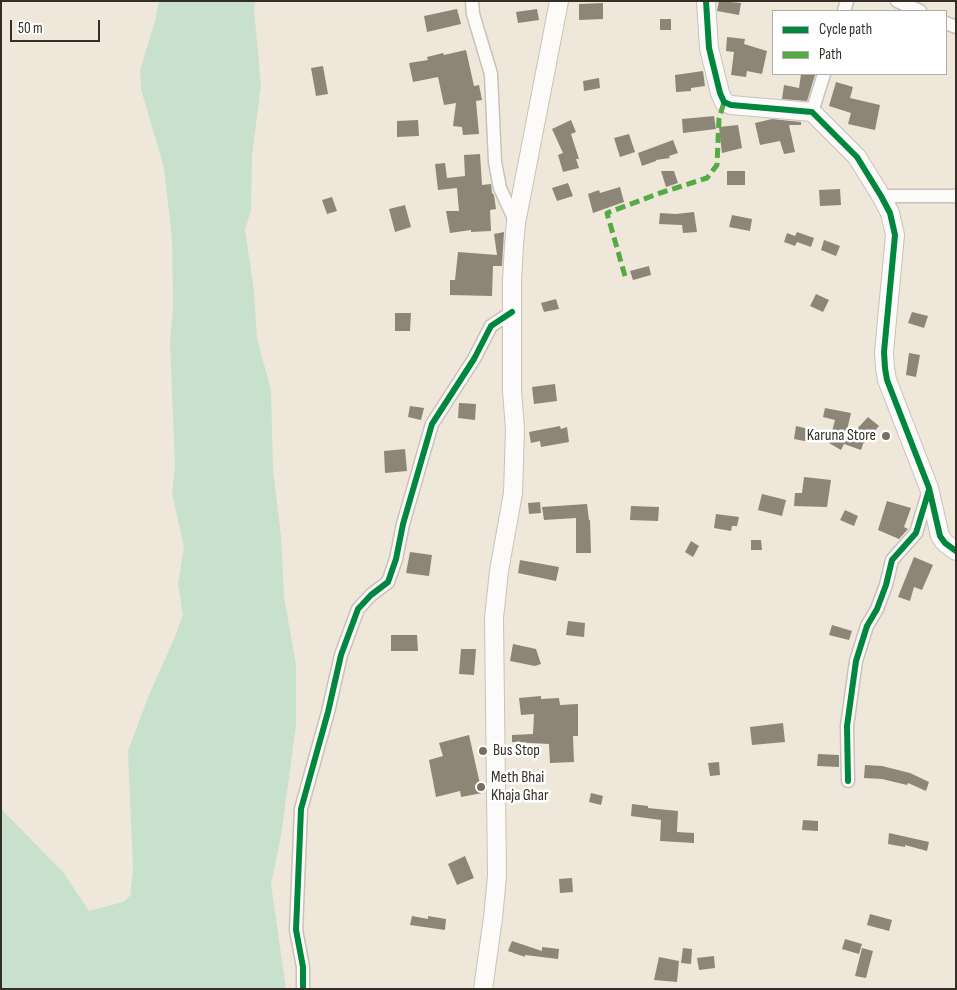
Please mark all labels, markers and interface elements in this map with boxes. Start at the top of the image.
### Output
scale bar [12,10,102,42]
legend [772,10,947,75]
text: 50 m [18,19,43,38]
text: Cycle path [819,20,872,39]
text: Path [819,45,842,64]
place label: Karuna Store [807,426,876,446]
marker: Karuna Store [880,430,892,442]
place label: Bus Stop [493,741,540,761]
marker: Bus Stop [477,745,489,757]
place label: Meth Bhai Khaja Ghar [491,768,548,806]
marker: Meth Bhai Khaja Ghar [475,781,487,793]

